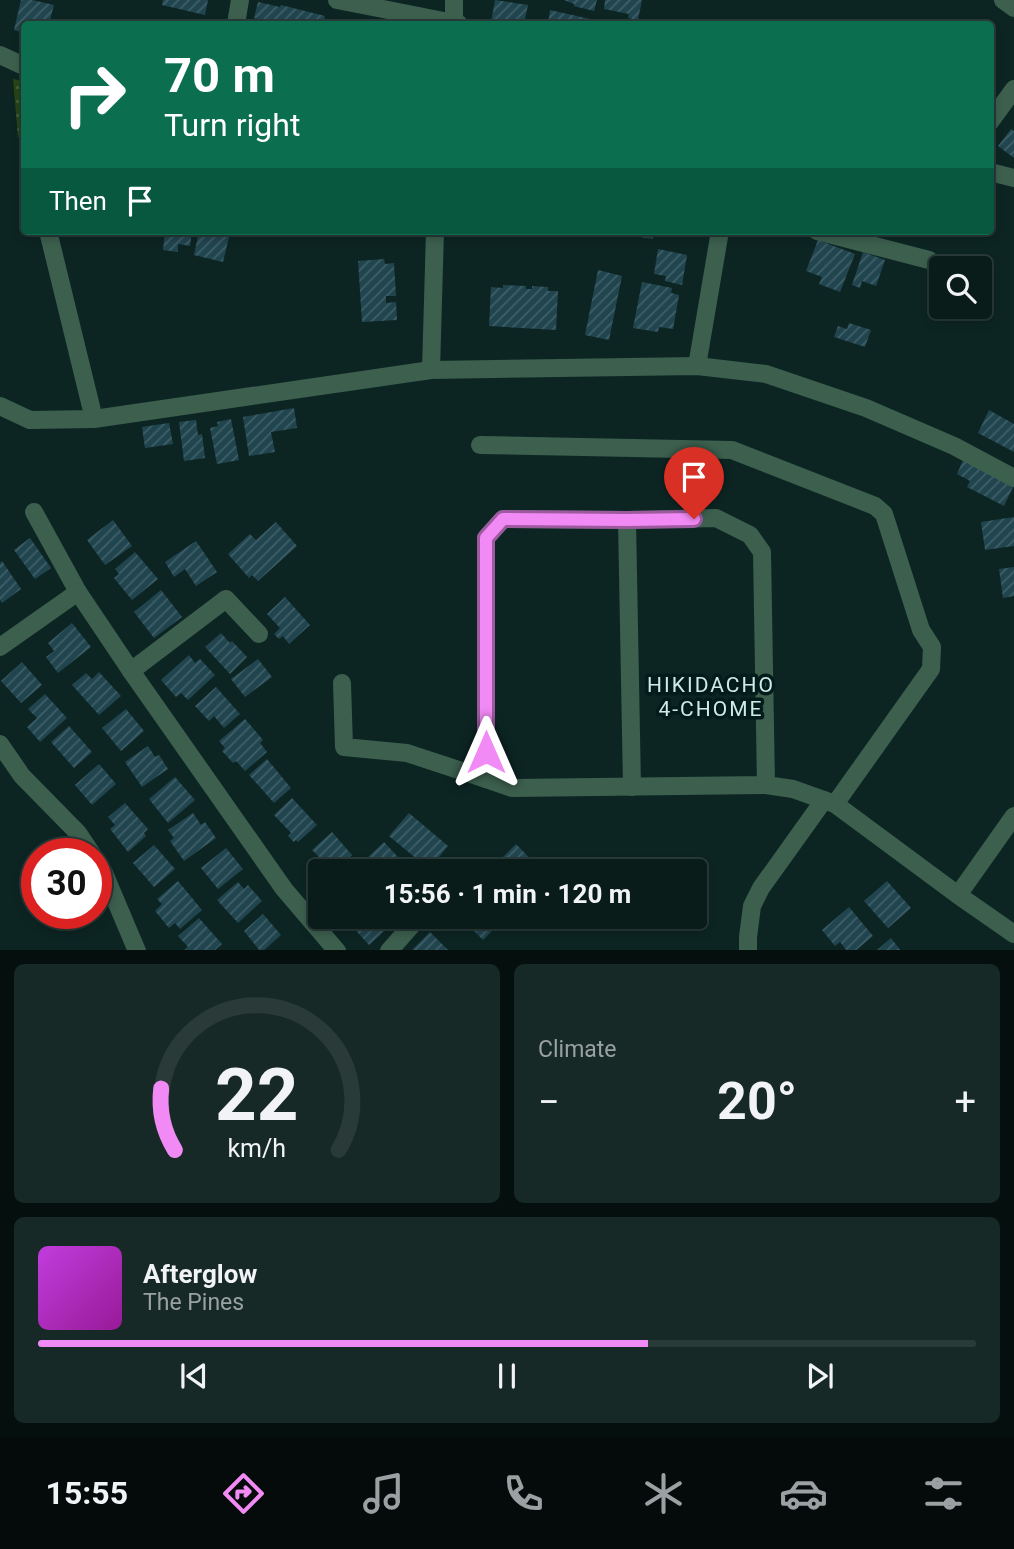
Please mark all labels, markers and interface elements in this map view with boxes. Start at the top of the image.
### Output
text: 70 m [164,47,275,104]
icon: right [49,49,140,140]
text: Turn right [164,106,300,144]
icon: arrive [121,182,159,220]
text: Then [49,186,107,216]
map controls [929,256,992,319]
button: search [929,256,992,319]
pin [664,447,724,519]
icon: arrive [675,458,713,496]
district label: HIKIDACHO 4-CHOME [647,673,775,721]
position arrow [449,715,523,789]
speed limit sign: 30 [21,838,112,929]
text: 15:56 · 1 min · 120 m [384,879,631,909]
text: Climate [538,1036,617,1063]
text: 22 [215,1052,299,1138]
text: 20° [717,1071,797,1132]
text: − [538,1080,560,1124]
text: + [954,1080,976,1124]
text: km/h [228,1133,286,1162]
text: Afterglow [143,1259,257,1289]
text: The Pines [143,1289,244,1316]
icon: previous [175,1357,213,1395]
icon: pause [488,1357,526,1395]
icon: next [801,1357,839,1395]
icon: directions [219,1469,268,1518]
icon: music [359,1469,408,1518]
icon: phone [499,1469,548,1518]
icon: climate [639,1469,688,1518]
icon: car [779,1469,828,1518]
icon: filters [919,1469,968,1518]
text: 15:55 [46,1474,128,1512]

